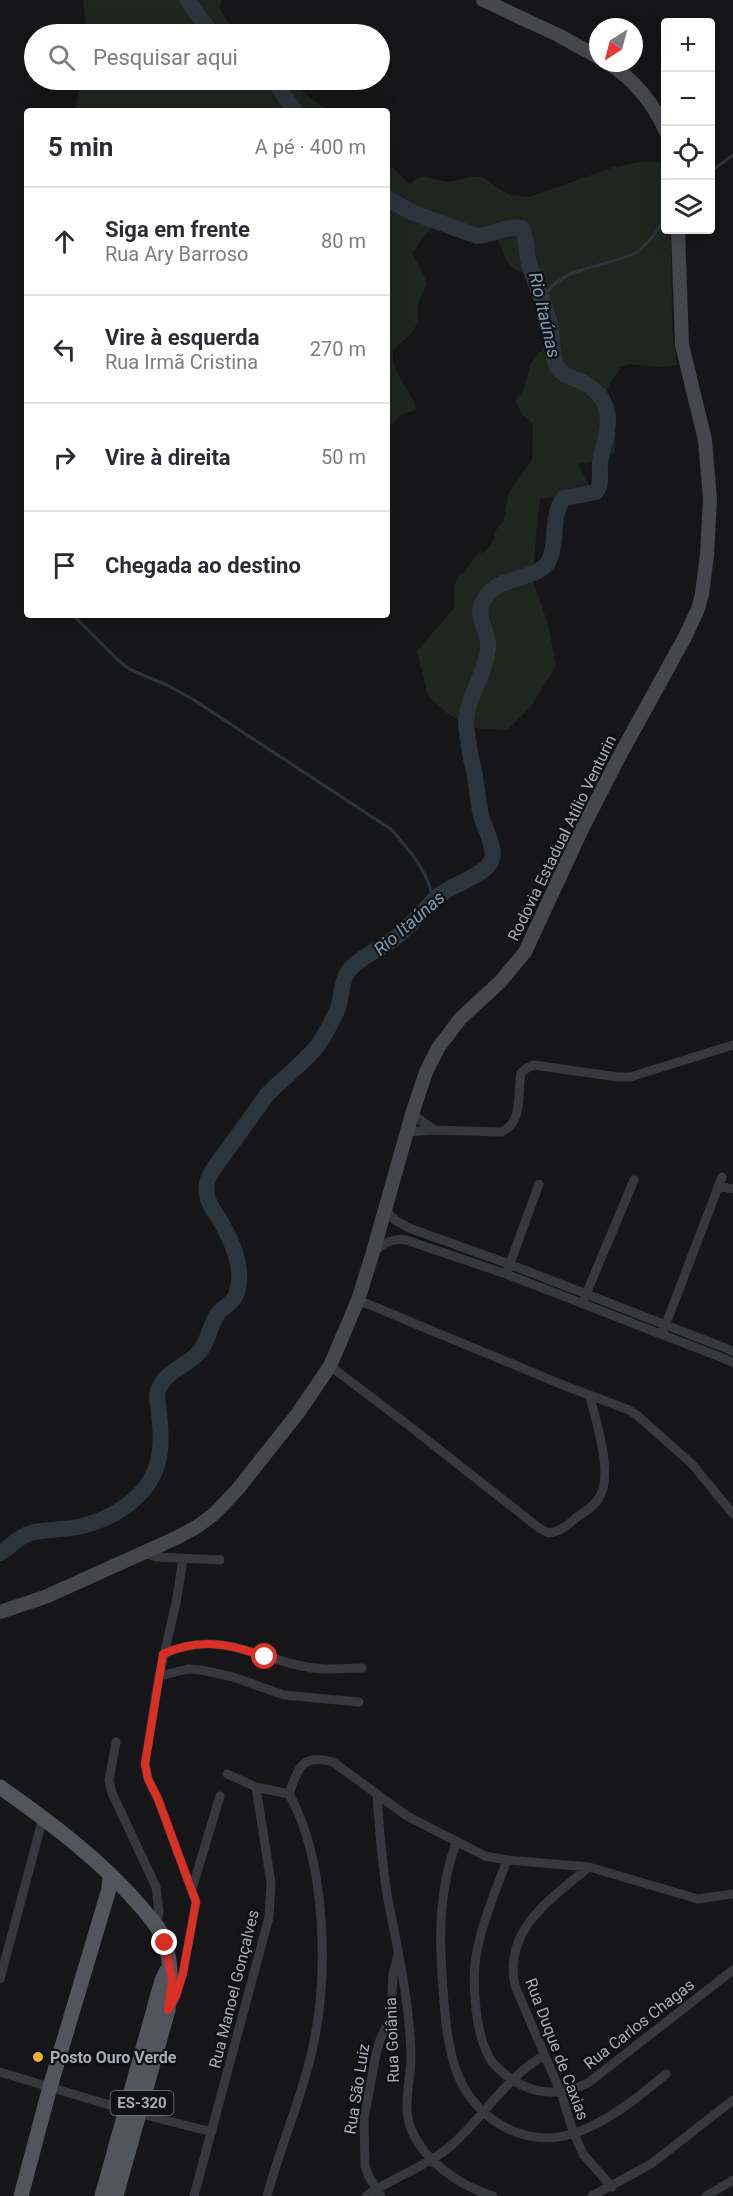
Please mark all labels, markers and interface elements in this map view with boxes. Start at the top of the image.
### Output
north arrow [589,18,643,72]
map controls [661,18,715,234]
button: + [661,18,715,72]
search box [24,24,390,90]
icon: search [45,41,78,74]
text: Pesquisar aqui [93,45,238,70]
button: − [661,72,715,126]
button: locate [661,126,715,180]
text: 5 min [48,132,113,162]
text: A pé · 400 m [255,135,366,159]
button: layers [661,180,715,234]
text: Siga em frente [105,217,250,242]
icon: ahead [48,225,81,258]
text: 80 m [321,229,366,253]
text: Rua Ary Barroso [105,242,248,266]
water label: Rio Itaúnas [525,270,565,360]
text: Vire à esquerda [105,325,259,350]
icon: left [48,333,81,366]
text: 270 m [310,337,366,361]
text: Rua Irmã Cristina [105,350,258,374]
icon: right [48,441,81,474]
text: Vire à direita [105,445,231,470]
text: 50 m [321,445,366,469]
icon: arrive [48,549,81,582]
text: Chegada ao destino [105,553,301,578]
street label: Rodovia Estadual Atílio Venturin [504,732,620,944]
water label: Rio Itaúnas [369,886,449,960]
route start [251,1643,277,1669]
street label: Rua Manoel Gonçalves [205,1908,263,2070]
route end [151,1929,177,1955]
street label: Rua Duque de Caxias [521,1975,593,2123]
street label: Rua Carlos Chagas [580,1975,698,2073]
street label: Rua Goiânia [381,1997,403,2083]
street label: Rua São Luiz [340,2042,374,2136]
place label: Posto Ouro Verde [50,2048,177,2067]
marker: Posto Ouro Verde [31,2050,45,2064]
road number: ES-320 [110,2091,174,2115]

